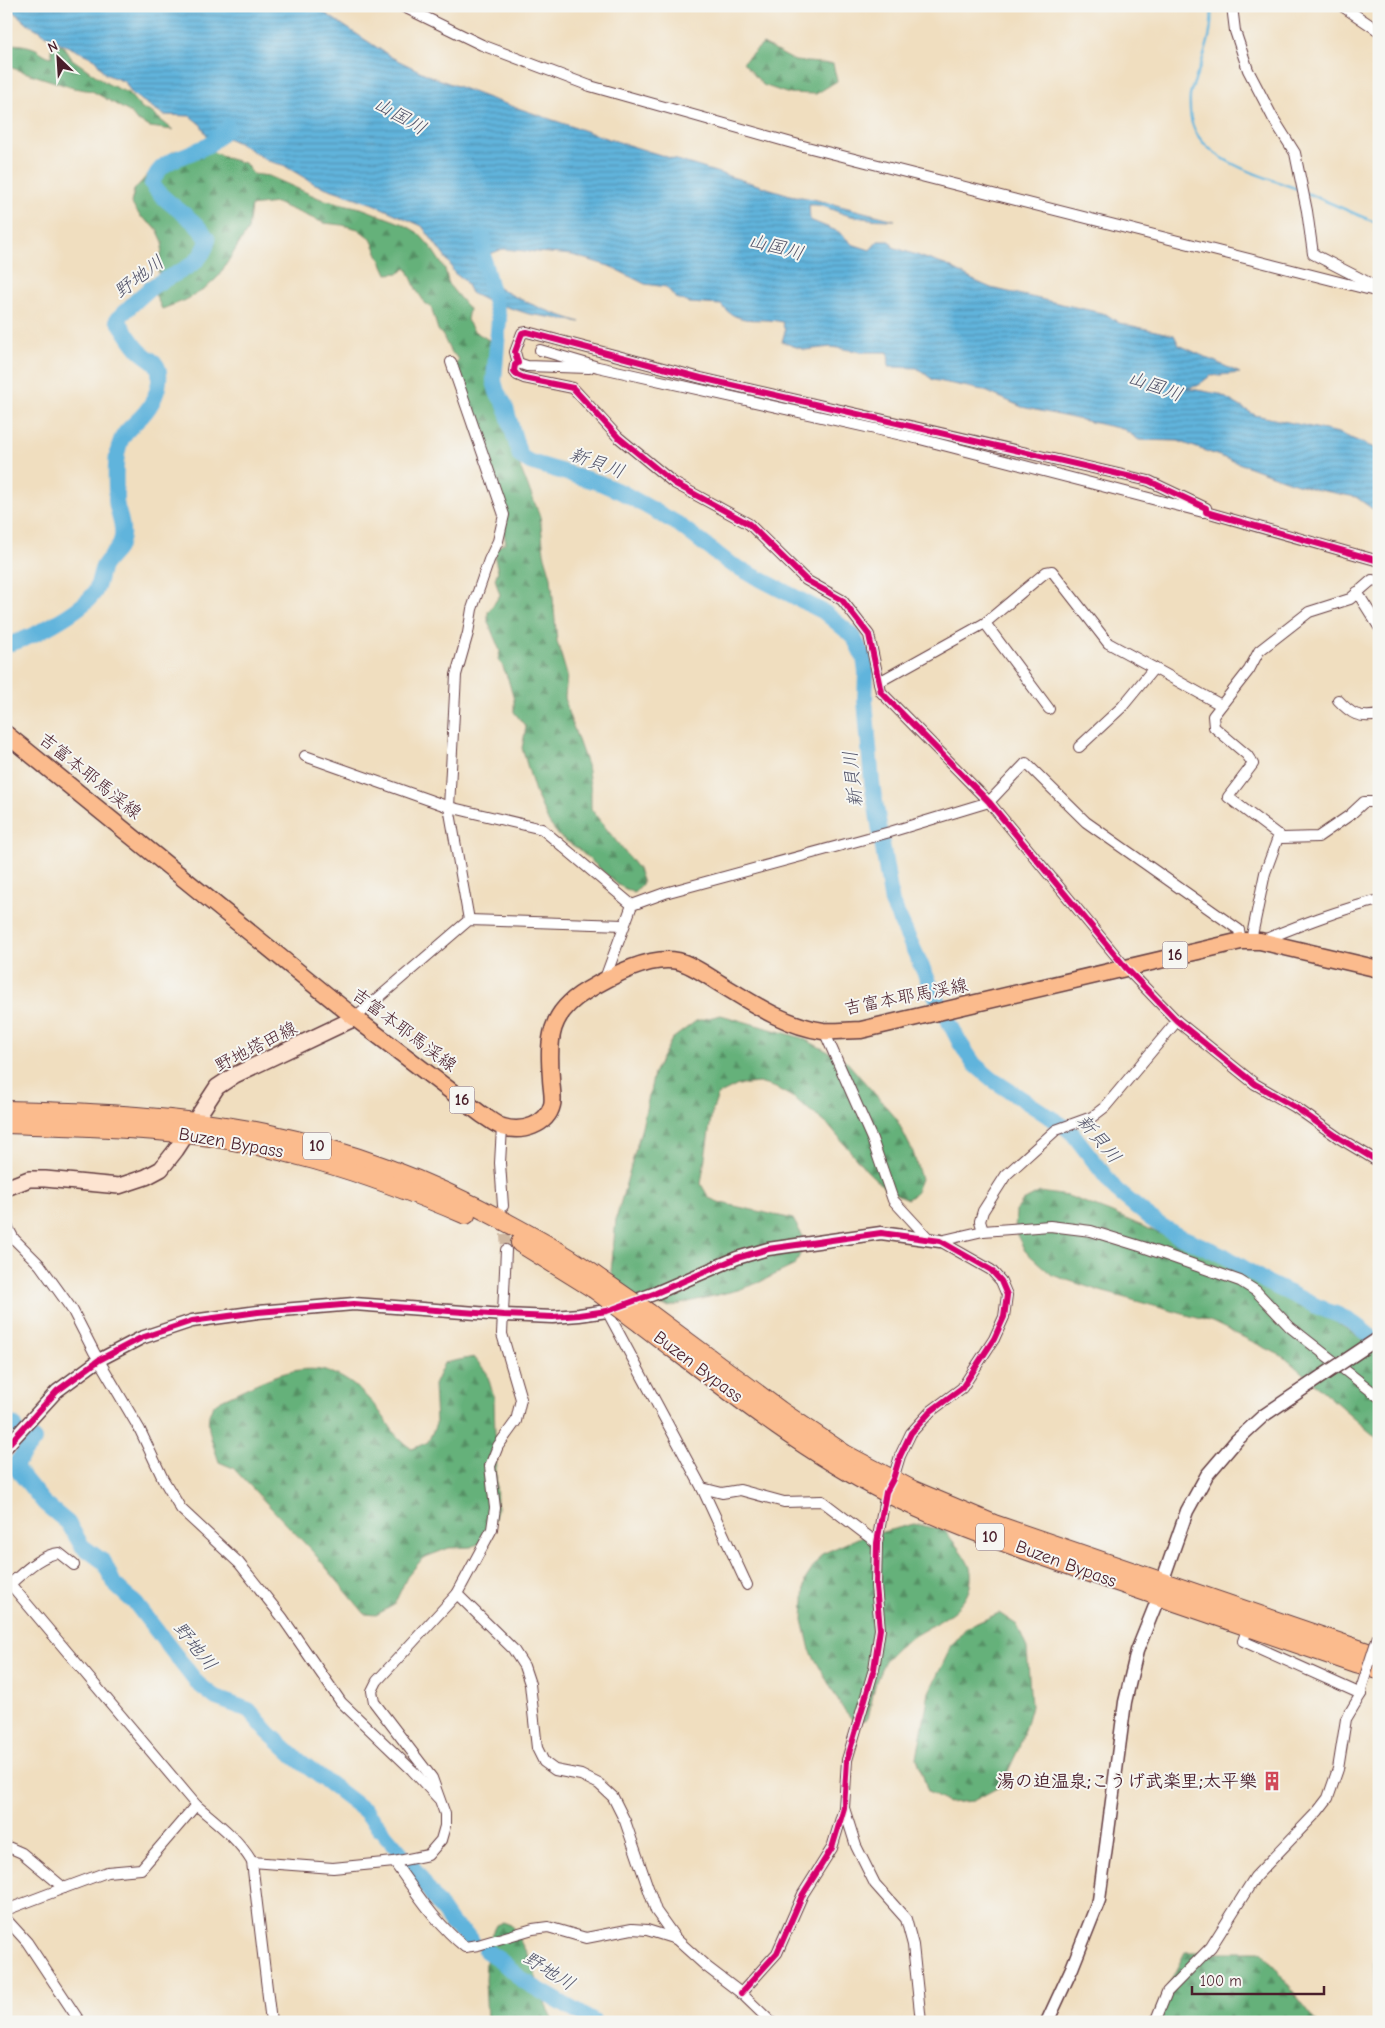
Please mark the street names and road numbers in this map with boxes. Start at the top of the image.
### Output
street label: 吉富本耶馬渓線 [34,728,146,824]
road number: 16 [1162,942,1188,968]
street label: 吉富本耶馬渓線 [842,975,970,1019]
street label: 吉富本耶馬渓線 [347,984,461,1076]
street label: 野地塔田線 [211,1017,301,1077]
road number: 16 [450,1086,474,1114]
street label: Buzen Bypass [177,1123,285,1163]
road number: 10 [303,1132,331,1160]
street label: Buzen Bypass [649,1327,747,1407]
road number: 10 [976,1524,1004,1550]
street label: Buzen Bypass [1013,1536,1119,1592]

